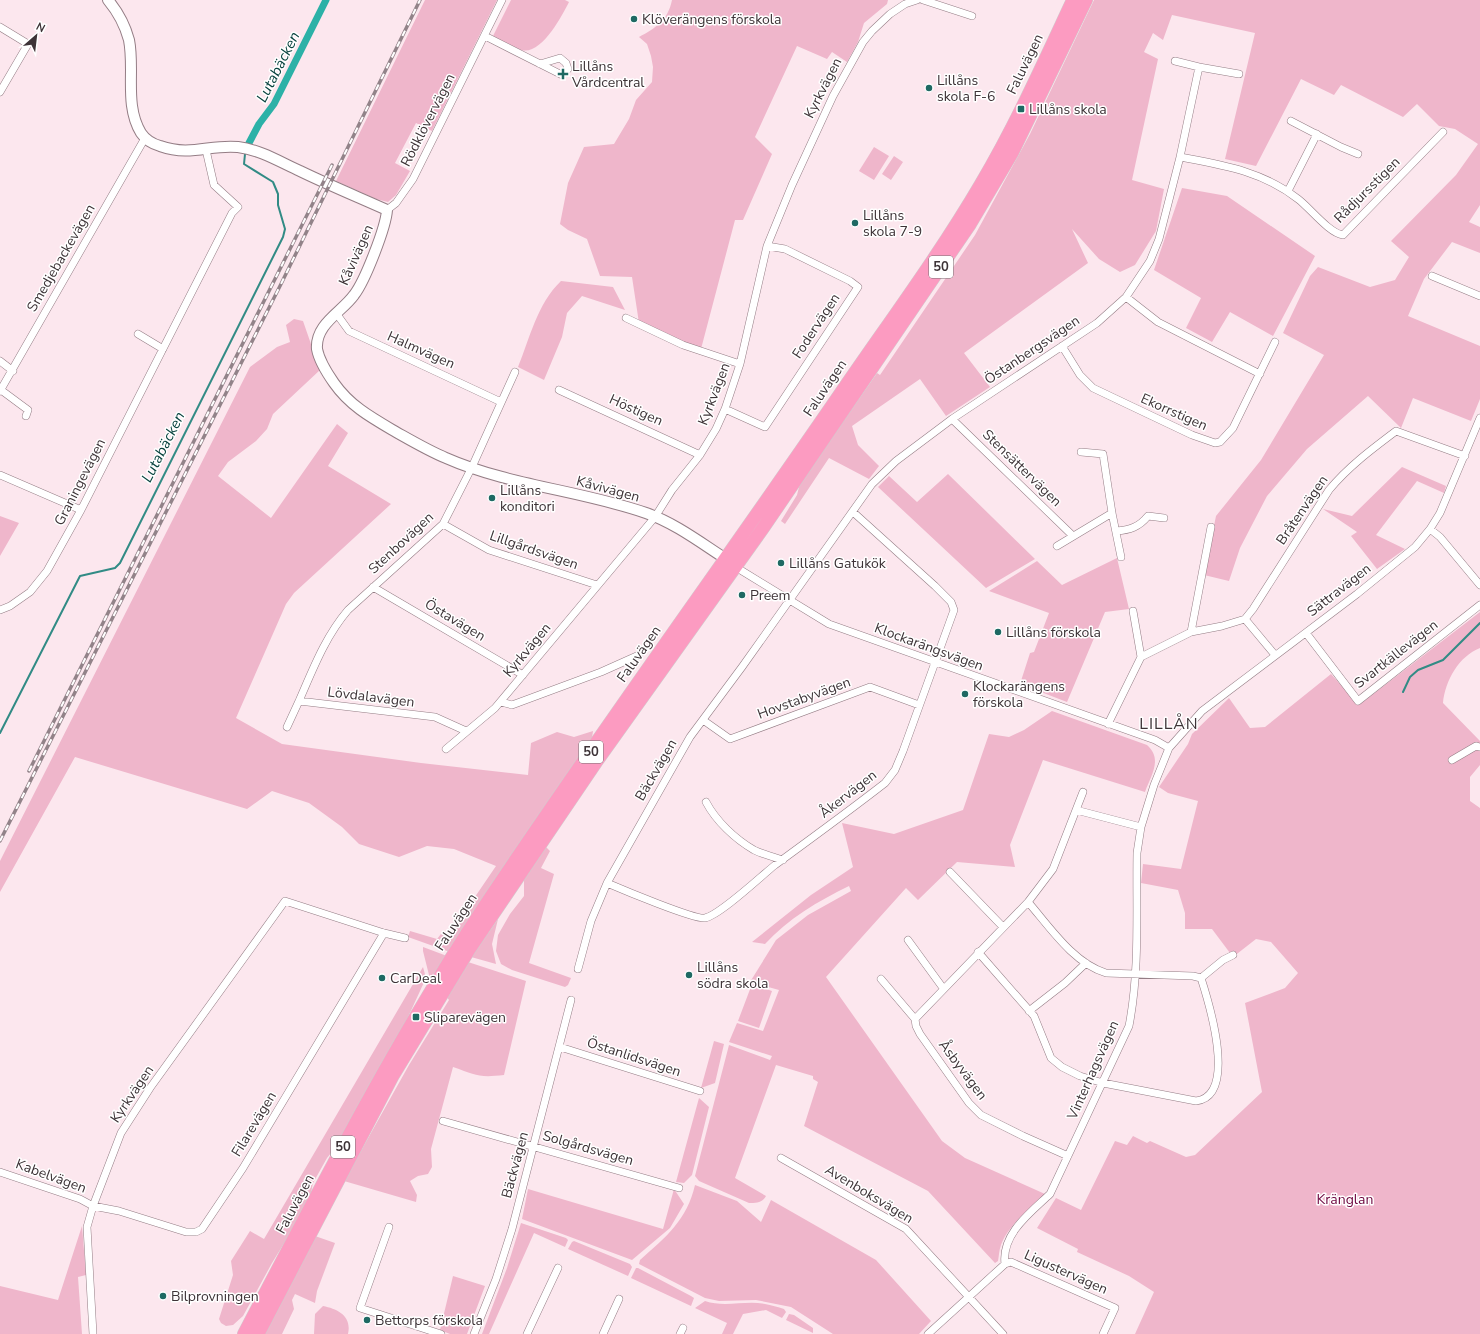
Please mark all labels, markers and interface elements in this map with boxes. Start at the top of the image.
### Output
place label: Klöverängens förskola [642,10,781,29]
marker: Klöverängens förskola [629,14,639,24]
north arrow [16,16,56,56]
text: N [33,19,48,36]
water label: Lutabäcken [252,28,304,106]
street label: Faluvägen [1002,31,1048,97]
street label: Kyrkvägen [800,55,846,121]
place label: Lillåns Vårdcentral [571,57,645,92]
marker: Lillåns Vårdcentral [557,68,569,80]
street label: Rödklövervägen [396,70,460,170]
place label: Lillåns skola F-6 [937,71,995,106]
marker: Lillåns skola F-6 [924,83,934,93]
place label: Lillåns skola [1029,100,1107,119]
marker: Lillåns skola [1016,104,1026,114]
street label: Rådjursstigen [1330,153,1404,227]
street label: Smedjebackevägen [22,201,100,315]
place label: Lillåns skola 7-9 [863,206,922,241]
marker: Lillåns skola 7-9 [850,218,860,228]
street label: Kåvivägen [334,222,378,288]
road number: 50 [929,256,953,278]
street label: Fodervägen [788,290,844,362]
street label: Östanbergsvägen [981,311,1083,389]
street label: Halmvägen [384,327,458,373]
street label: Faluvägen [799,356,851,420]
street label: Kyrkvägen [693,360,735,428]
street label: Ekorrstigen [1138,389,1210,435]
street label: Höstigen [606,390,666,430]
water label: Lutabäcken [137,408,189,486]
street label: Stensättervägen [978,425,1066,511]
street label: Graningevägen [50,435,110,529]
street label: Kåvivägen [574,471,642,507]
street label: Bråtenvägen [1272,471,1332,549]
place label: Lillåns konditori [500,481,555,516]
marker: Lillåns konditori [487,493,497,503]
street label: Stenbovägen [364,508,438,578]
street label: Lillgårdsvägen [487,526,581,574]
place label: Lillåns Gatukök [789,554,887,573]
marker: Lillåns Gatukök [776,558,786,568]
street label: Sättravägen [1303,559,1375,621]
place label: Preem [750,586,791,605]
marker: Preem [737,590,747,600]
street label: Östavägen [421,594,489,646]
street label: Svartkällevägen [1350,615,1442,693]
street label: Klockarängsvägen [872,618,986,676]
street label: Kyrkvägen [499,619,555,681]
street label: Faluvägen [613,622,665,686]
place label: Lillåns förskola [1006,623,1101,642]
marker: Lillåns förskola [993,627,1003,637]
street label: Hovstabyvägen [755,672,853,724]
place label: Klockarängens förskola [973,677,1065,712]
street label: Lövdalavägen [326,682,416,712]
marker: Klockarängens förskola [960,689,970,699]
district label: LILLÅN [1139,713,1199,735]
street label: Bäckvägen [631,736,681,804]
road number: 50 [579,741,603,763]
street label: Åkervägen [815,766,881,822]
street label: Faluvägen [430,890,482,954]
place label: Lillåns södra skola [697,958,769,993]
place label: CarDeal [390,969,442,988]
marker: Lillåns södra skola [684,970,694,980]
marker: CarDeal [377,973,387,983]
place label: Sliparevägen [424,1008,506,1027]
marker: Sliparevägen [411,1012,421,1022]
street label: Vinterhagsvägen [1062,1018,1123,1123]
street label: Östanlidsvägen [584,1033,684,1081]
street label: Åsbyvägen [934,1036,992,1104]
street label: Kyrkvägen [106,1062,158,1126]
street label: Filarevägen [227,1088,281,1160]
street label: Solgårdsvägen [540,1126,636,1170]
street label: Bäckvägen [497,1130,533,1200]
road number: 50 [331,1136,355,1158]
street label: Kabelvägen [13,1154,89,1198]
street label: Avenboksvägen [821,1160,917,1228]
street label: Faluvägen [271,1171,319,1237]
park label: Kränglan [1317,1190,1373,1209]
street label: Ligustervägen [1021,1245,1111,1299]
place label: Bilprovningen [171,1287,259,1306]
marker: Bilprovningen [158,1291,168,1301]
place label: Bettorps förskola [375,1311,483,1330]
marker: Bettorps förskola [362,1315,372,1325]

